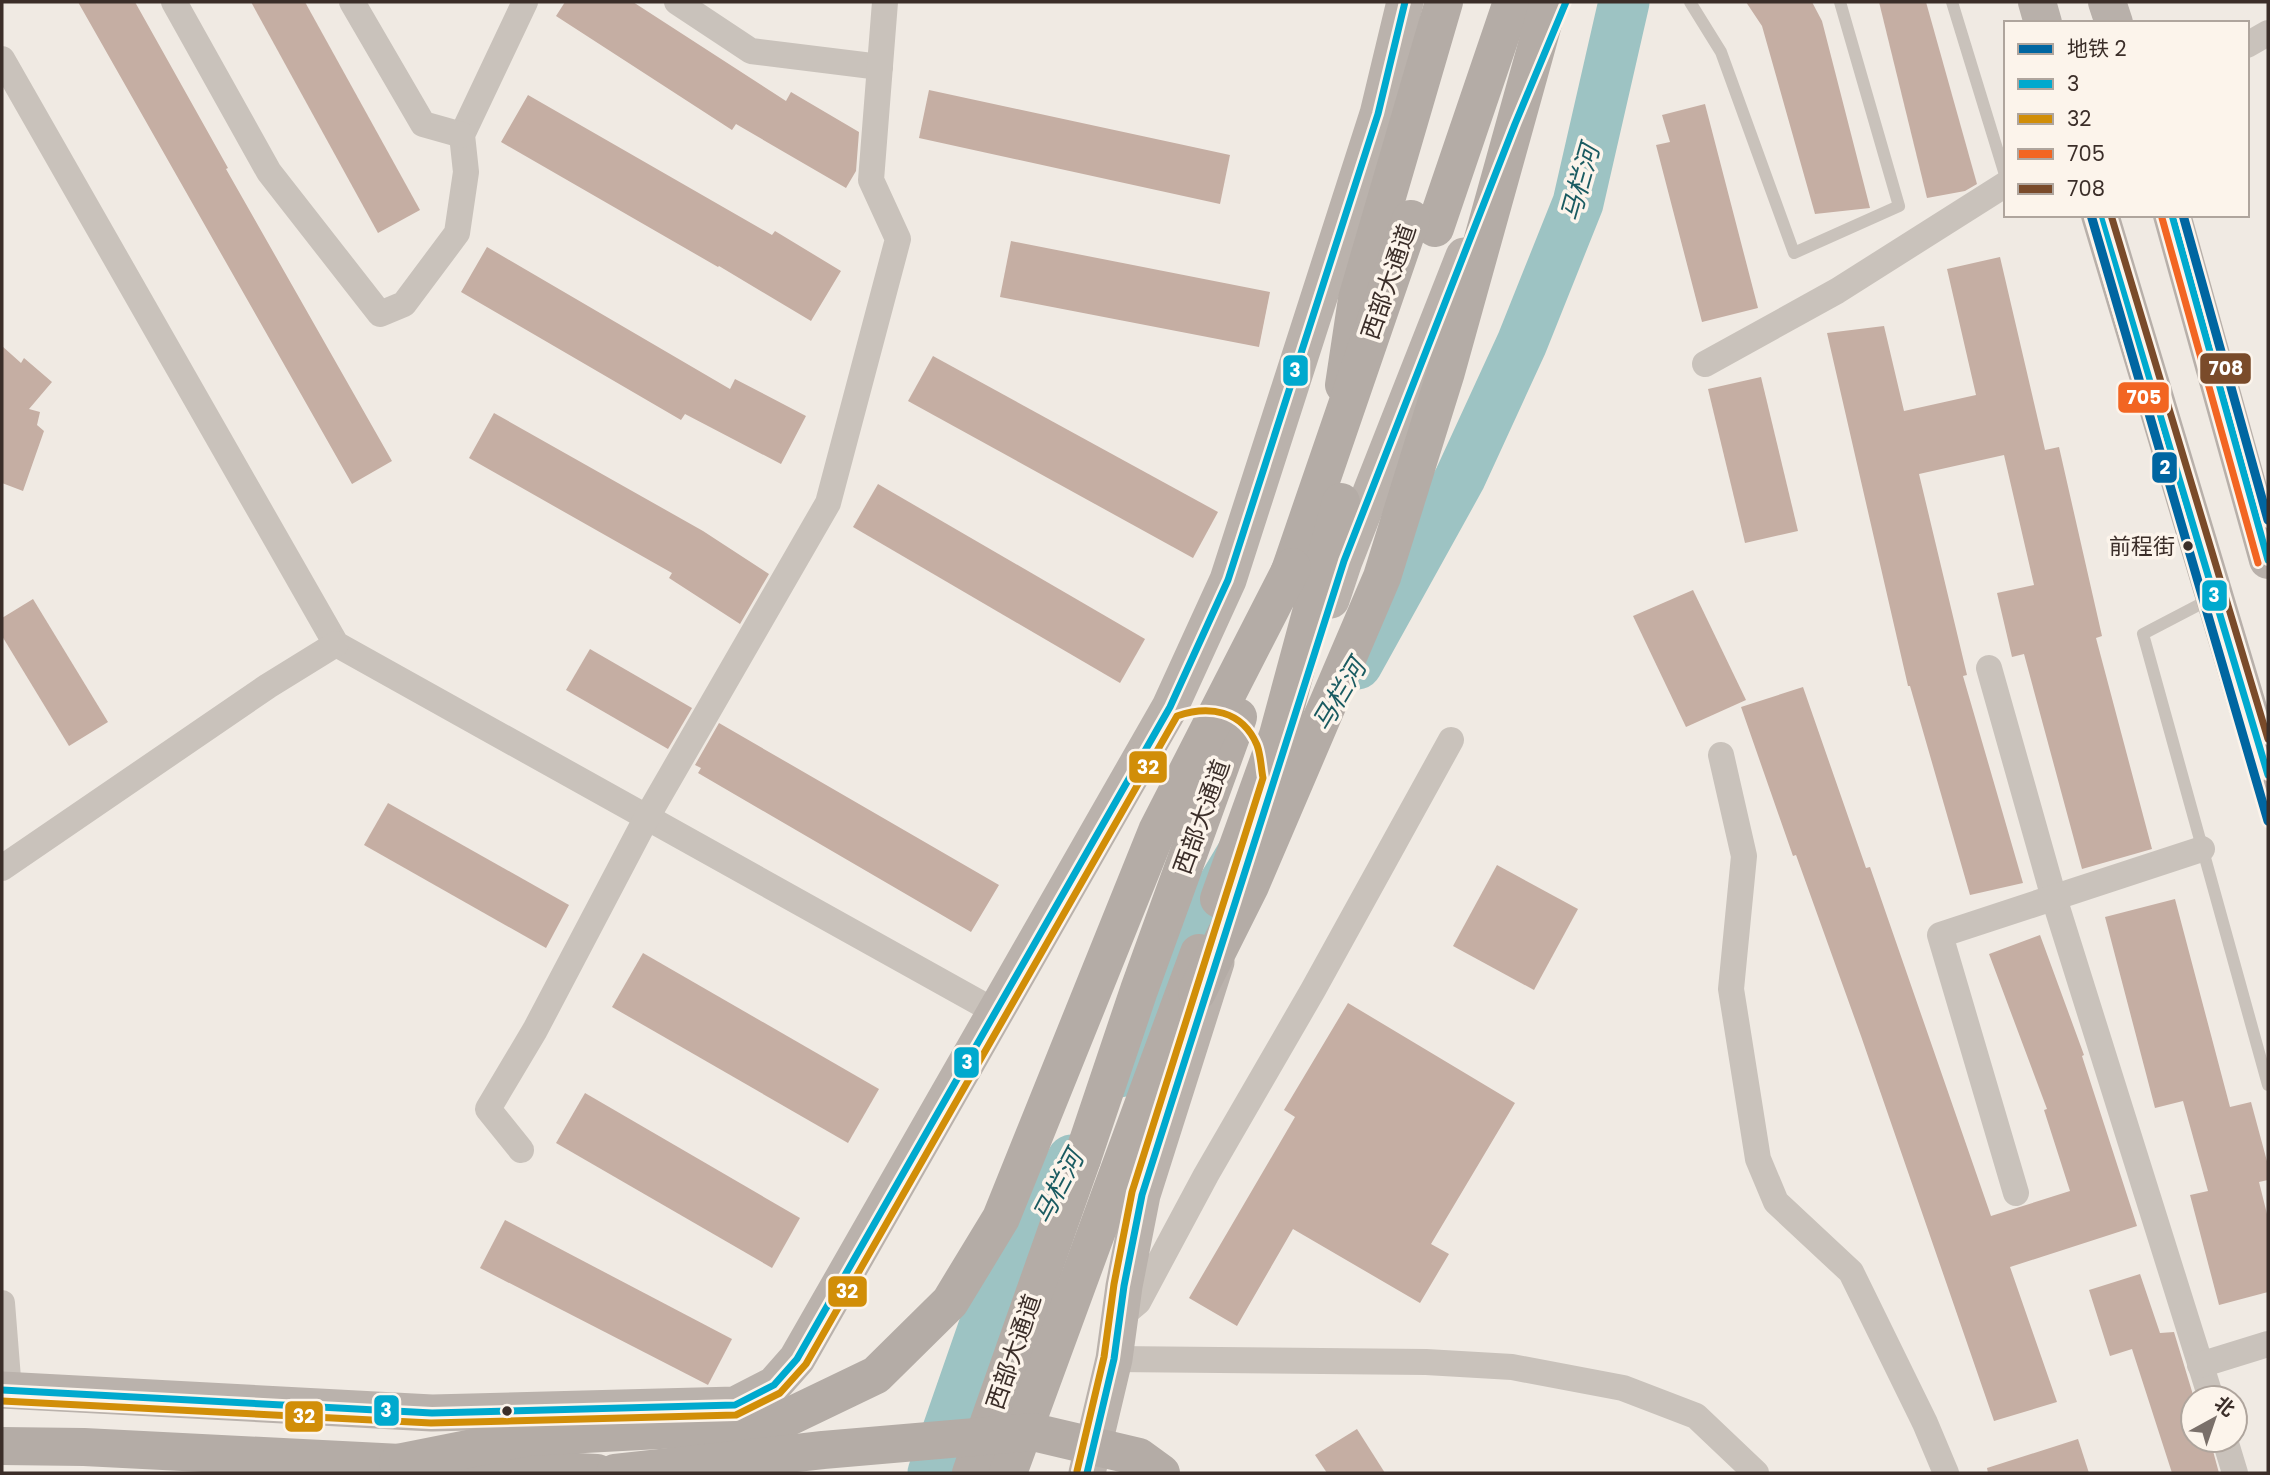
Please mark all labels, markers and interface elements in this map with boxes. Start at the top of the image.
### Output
legend [2004,21,2249,217]
text: 地铁 2 [2067,34,2127,63]
text: 3 [2067,69,2079,98]
text: 32 [2067,104,2091,133]
water label: 马栏河 [1552,136,1609,225]
text: 705 [2067,139,2105,168]
text: 708 [2067,174,2105,203]
street label: 西部大通道 [1353,220,1424,344]
line badge: 708 [2199,352,2252,385]
line badge: 3 [1282,354,1309,387]
text: 708 [2209,355,2243,382]
text: 3 [1289,357,1301,384]
line badge: 705 [2117,381,2170,414]
text: 705 [2127,384,2161,411]
line badge: 2 [2151,451,2178,484]
text: 2 [2160,454,2171,481]
place label: 前程街 [2109,531,2175,562]
marker: 前程街 [2181,539,2195,553]
line badge: 3 [2201,579,2228,612]
text: 3 [2208,582,2220,609]
water label: 马栏河 [1303,648,1377,738]
line badge: 32 [1128,750,1168,784]
text: 32 [1137,754,1159,781]
street label: 西部大通道 [1166,755,1238,879]
line badge: 3 [953,1046,980,1079]
text: 3 [961,1049,973,1076]
water label: 马栏河 [1024,1140,1095,1230]
line badge: 32 [827,1275,868,1308]
text: 32 [836,1278,858,1305]
street label: 西部大通道 [978,1290,1049,1414]
north arrow [2179,1384,2249,1454]
text: 北 [2209,1390,2241,1423]
line badge: 3 [373,1394,400,1427]
text: 3 [380,1397,392,1424]
line badge: 32 [284,1400,324,1433]
text: 32 [293,1403,315,1430]
unlabelled marker [500,1404,514,1418]

